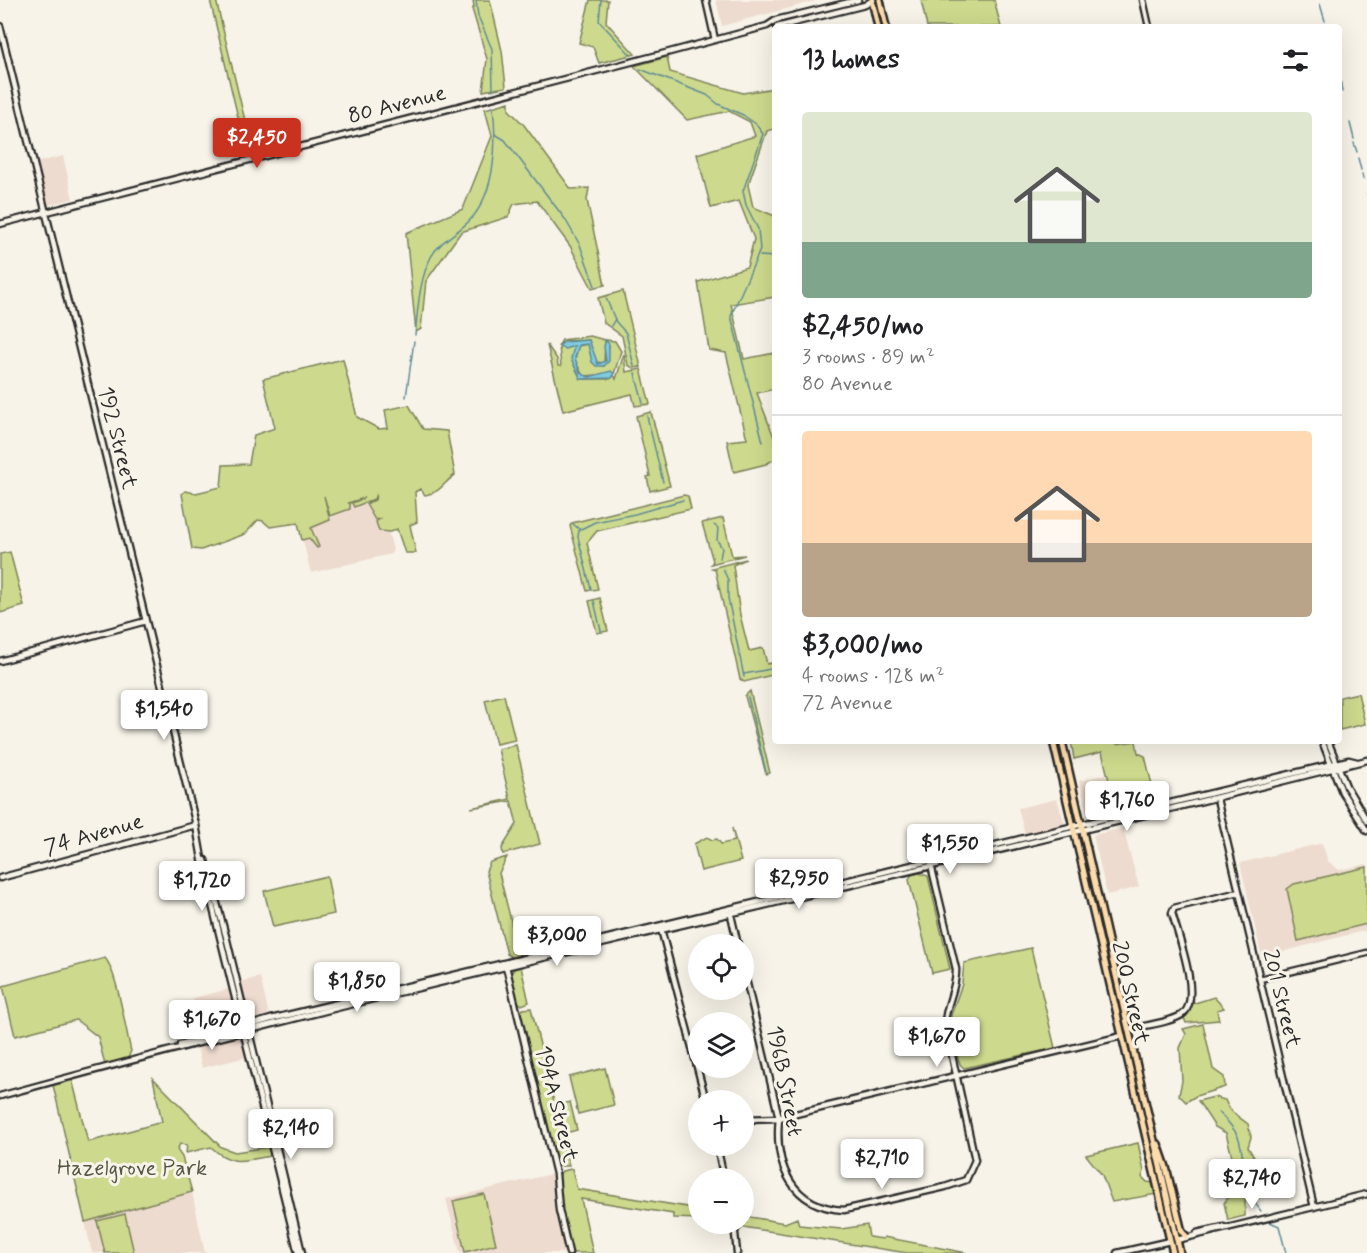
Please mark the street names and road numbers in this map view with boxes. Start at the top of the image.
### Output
street label: 80 Avenue [345,79,449,131]
street label: 192 Street [91,384,143,492]
street label: 74 Avenue [41,807,147,862]
street label: 200 Street [1104,938,1156,1048]
street label: 201 Street [1255,947,1307,1051]
street label: 196B Street [760,1023,808,1139]
street label: 194A Street [528,1043,584,1165]

